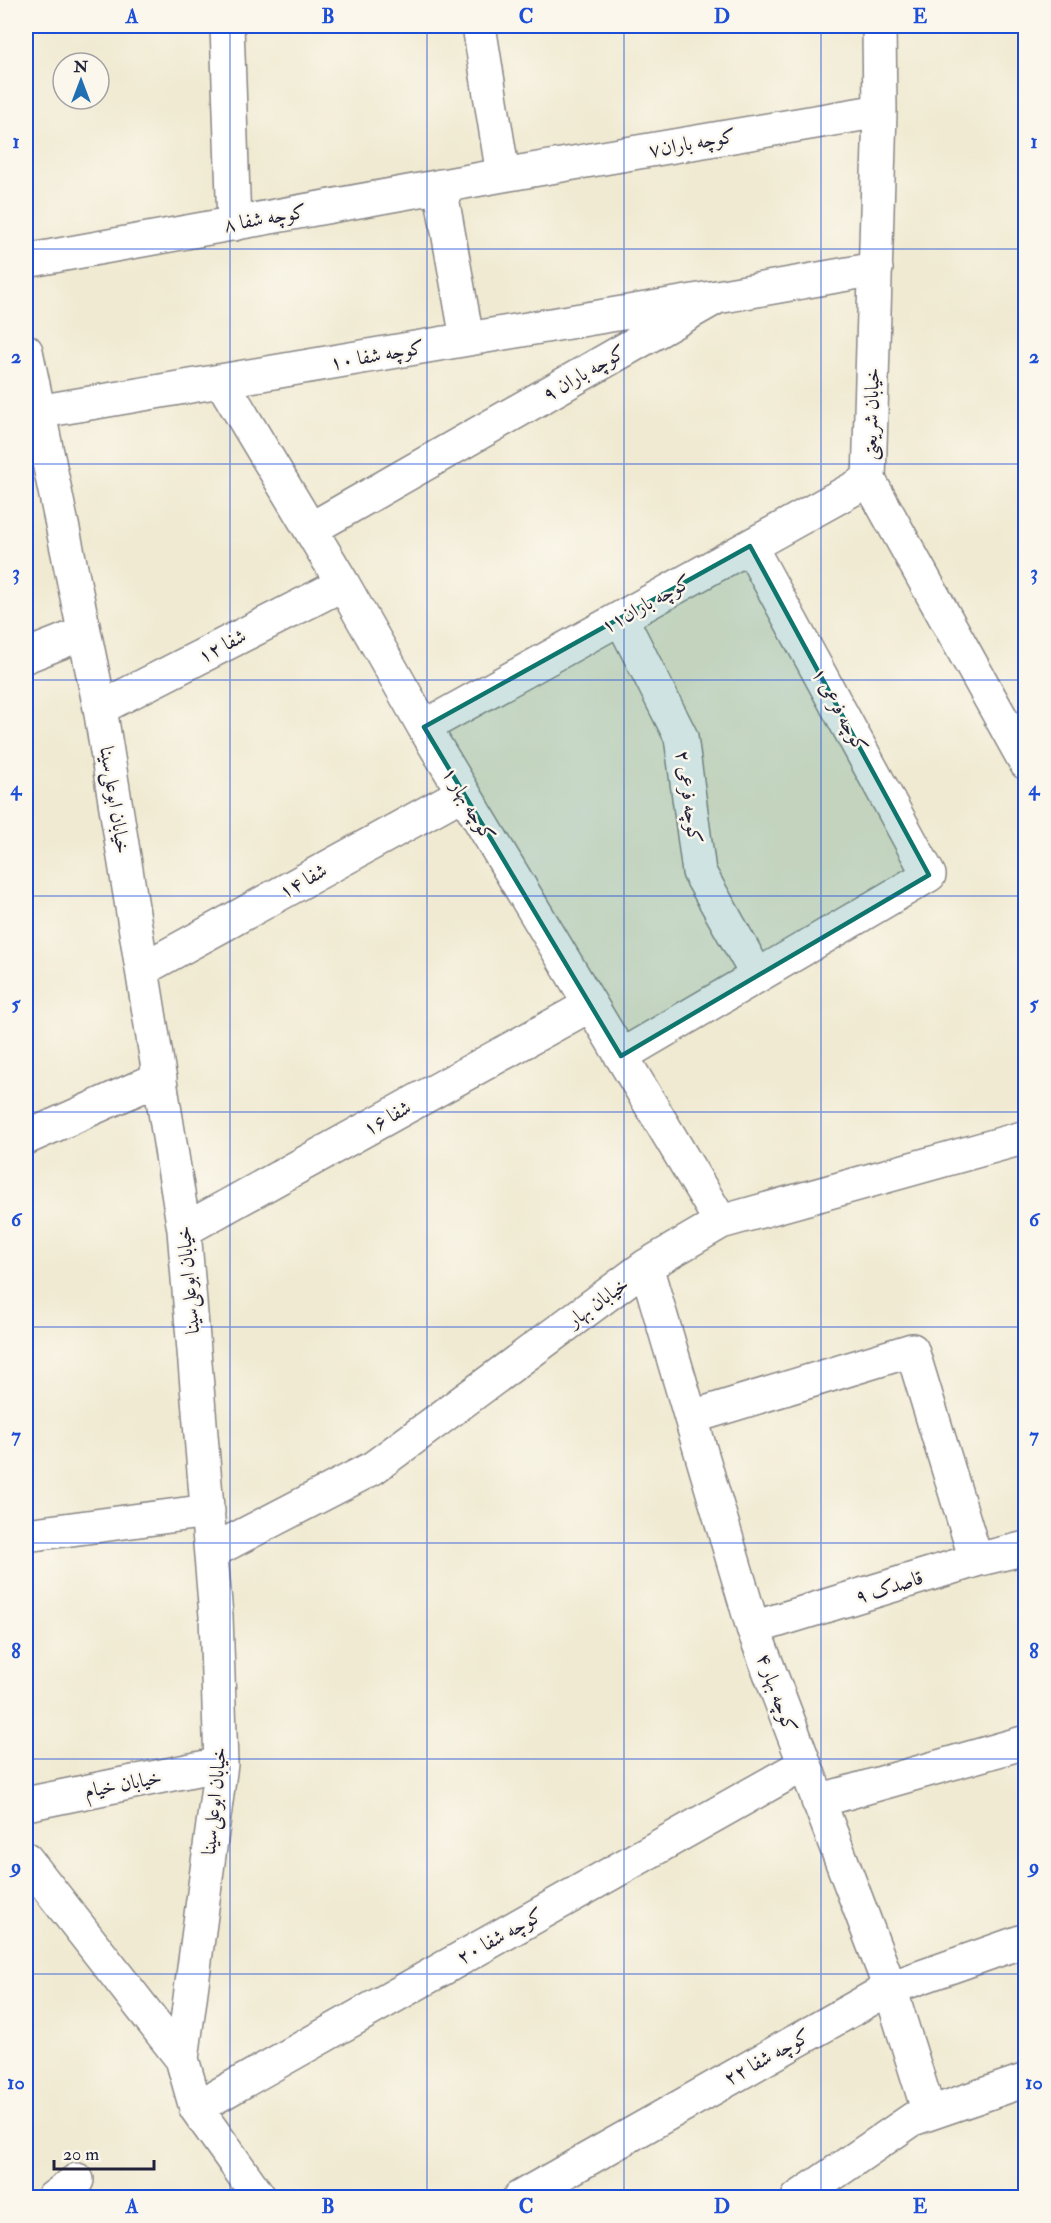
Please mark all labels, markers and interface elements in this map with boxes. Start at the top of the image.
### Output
text: A [125,4,139,29]
text: B [321,4,335,29]
text: C [519,4,533,29]
text: D [714,4,730,29]
text: E [913,4,928,29]
north arrow [51,51,111,111]
text: N [73,57,89,77]
street label: کوچه باران۷ [647,123,738,164]
text: 1 [12,129,20,154]
text: 1 [1030,129,1038,154]
street label: کوچه شفا ۸ [222,198,308,239]
street label: کوچه شفا ۱۰ [328,334,426,377]
street label: کوچه باران ۹ [538,339,631,408]
text: 2 [11,344,21,369]
text: 2 [1029,344,1039,369]
street label: خیابان شریعتی [857,367,887,461]
text: 3 [12,560,20,585]
text: 3 [1030,560,1038,585]
street label: کوچه باران۱۱ [596,569,696,640]
street label: شفا ۱۲ [194,623,250,669]
street label: کوچه فرعی ۱ [805,663,874,758]
street label: خیابان ابوعلی‌سینا [92,745,136,856]
street label: کوچه فرعی ۲ [669,749,708,845]
street label: کوچه بهار ۱ [436,762,501,847]
text: 4 [10,776,23,801]
text: 4 [1028,776,1041,801]
street label: شفا ۱۴ [275,858,331,904]
text: 5 [12,991,22,1016]
text: 5 [1030,991,1040,1016]
street label: شفا ۱۶ [359,1095,415,1141]
text: 6 [11,1207,23,1232]
text: 6 [1029,1207,1041,1232]
street label: خیابان ابوعلی‌سینا [171,1225,207,1335]
street label: خیابان بهار [561,1271,634,1334]
text: 7 [11,1423,21,1448]
text: 7 [1029,1423,1039,1448]
street label: قاصدک ۹ [852,1565,926,1609]
text: 8 [11,1639,21,1664]
text: 8 [1029,1639,1039,1664]
street label: کوچه بهار ۴ [750,1650,803,1737]
street label: خیابان ابوعلی‌سینا [196,1746,234,1856]
street label: خیابان خیام [82,1764,165,1809]
text: 9 [9,1854,21,1879]
text: 9 [1027,1854,1039,1879]
street label: کوچه شفا ۲۰ [452,1902,548,1971]
street label: کوچه شفا ۲۲ [719,2023,815,2092]
text: 10 [7,2070,25,2095]
text: 10 [1025,2070,1043,2095]
scale bar [54,2133,154,2171]
text: 20 m [63,2143,99,2166]
text: A [125,2194,139,2219]
text: B [321,2194,335,2219]
text: C [519,2194,533,2219]
text: D [714,2194,730,2219]
text: E [913,2194,928,2219]

